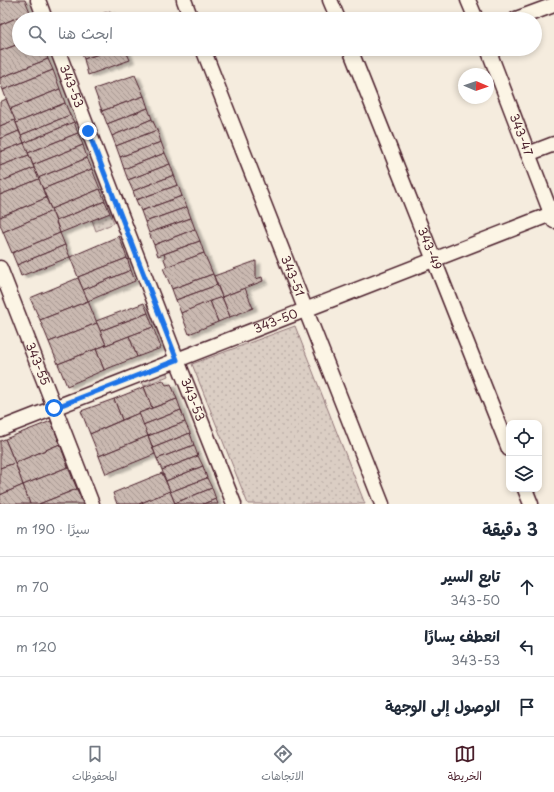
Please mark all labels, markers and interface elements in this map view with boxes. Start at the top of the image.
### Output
search box [12,12,542,56]
text: ابحث هنا [58,21,113,44]
icon: search [26,23,48,45]
street label: 343-53 [56,62,89,110]
north arrow [458,68,494,104]
street label: 343-47 [506,111,538,159]
route end [79,122,97,140]
street label: 343-49 [414,224,447,272]
street label: 343-51 [277,253,309,299]
street label: 343-50 [251,304,300,337]
street label: 343-55 [22,339,55,388]
street label: 343-53 [177,375,210,424]
route start [45,399,63,417]
map controls [506,420,542,492]
button: locate [506,420,542,456]
button: layers [506,456,542,492]
text: 3 دقيقة [482,516,538,542]
text: سيرًا · 190 m [16,519,90,538]
text: تابع السير [442,564,500,587]
icon: ahead [516,576,538,598]
text: 70 m [16,577,49,596]
text: 343-50 [450,590,500,609]
text: انعطف يسارًا [424,624,500,647]
icon: left [516,636,538,658]
text: 120 m [16,637,57,656]
text: 343-53 [451,650,500,669]
text: الوصول إلى الوجهة [385,694,500,717]
icon: arrive [516,696,538,718]
tab: المحفوظات [72,743,117,786]
tab: الاتجاهات [261,743,304,786]
tab: الخريطة [448,743,482,786]

